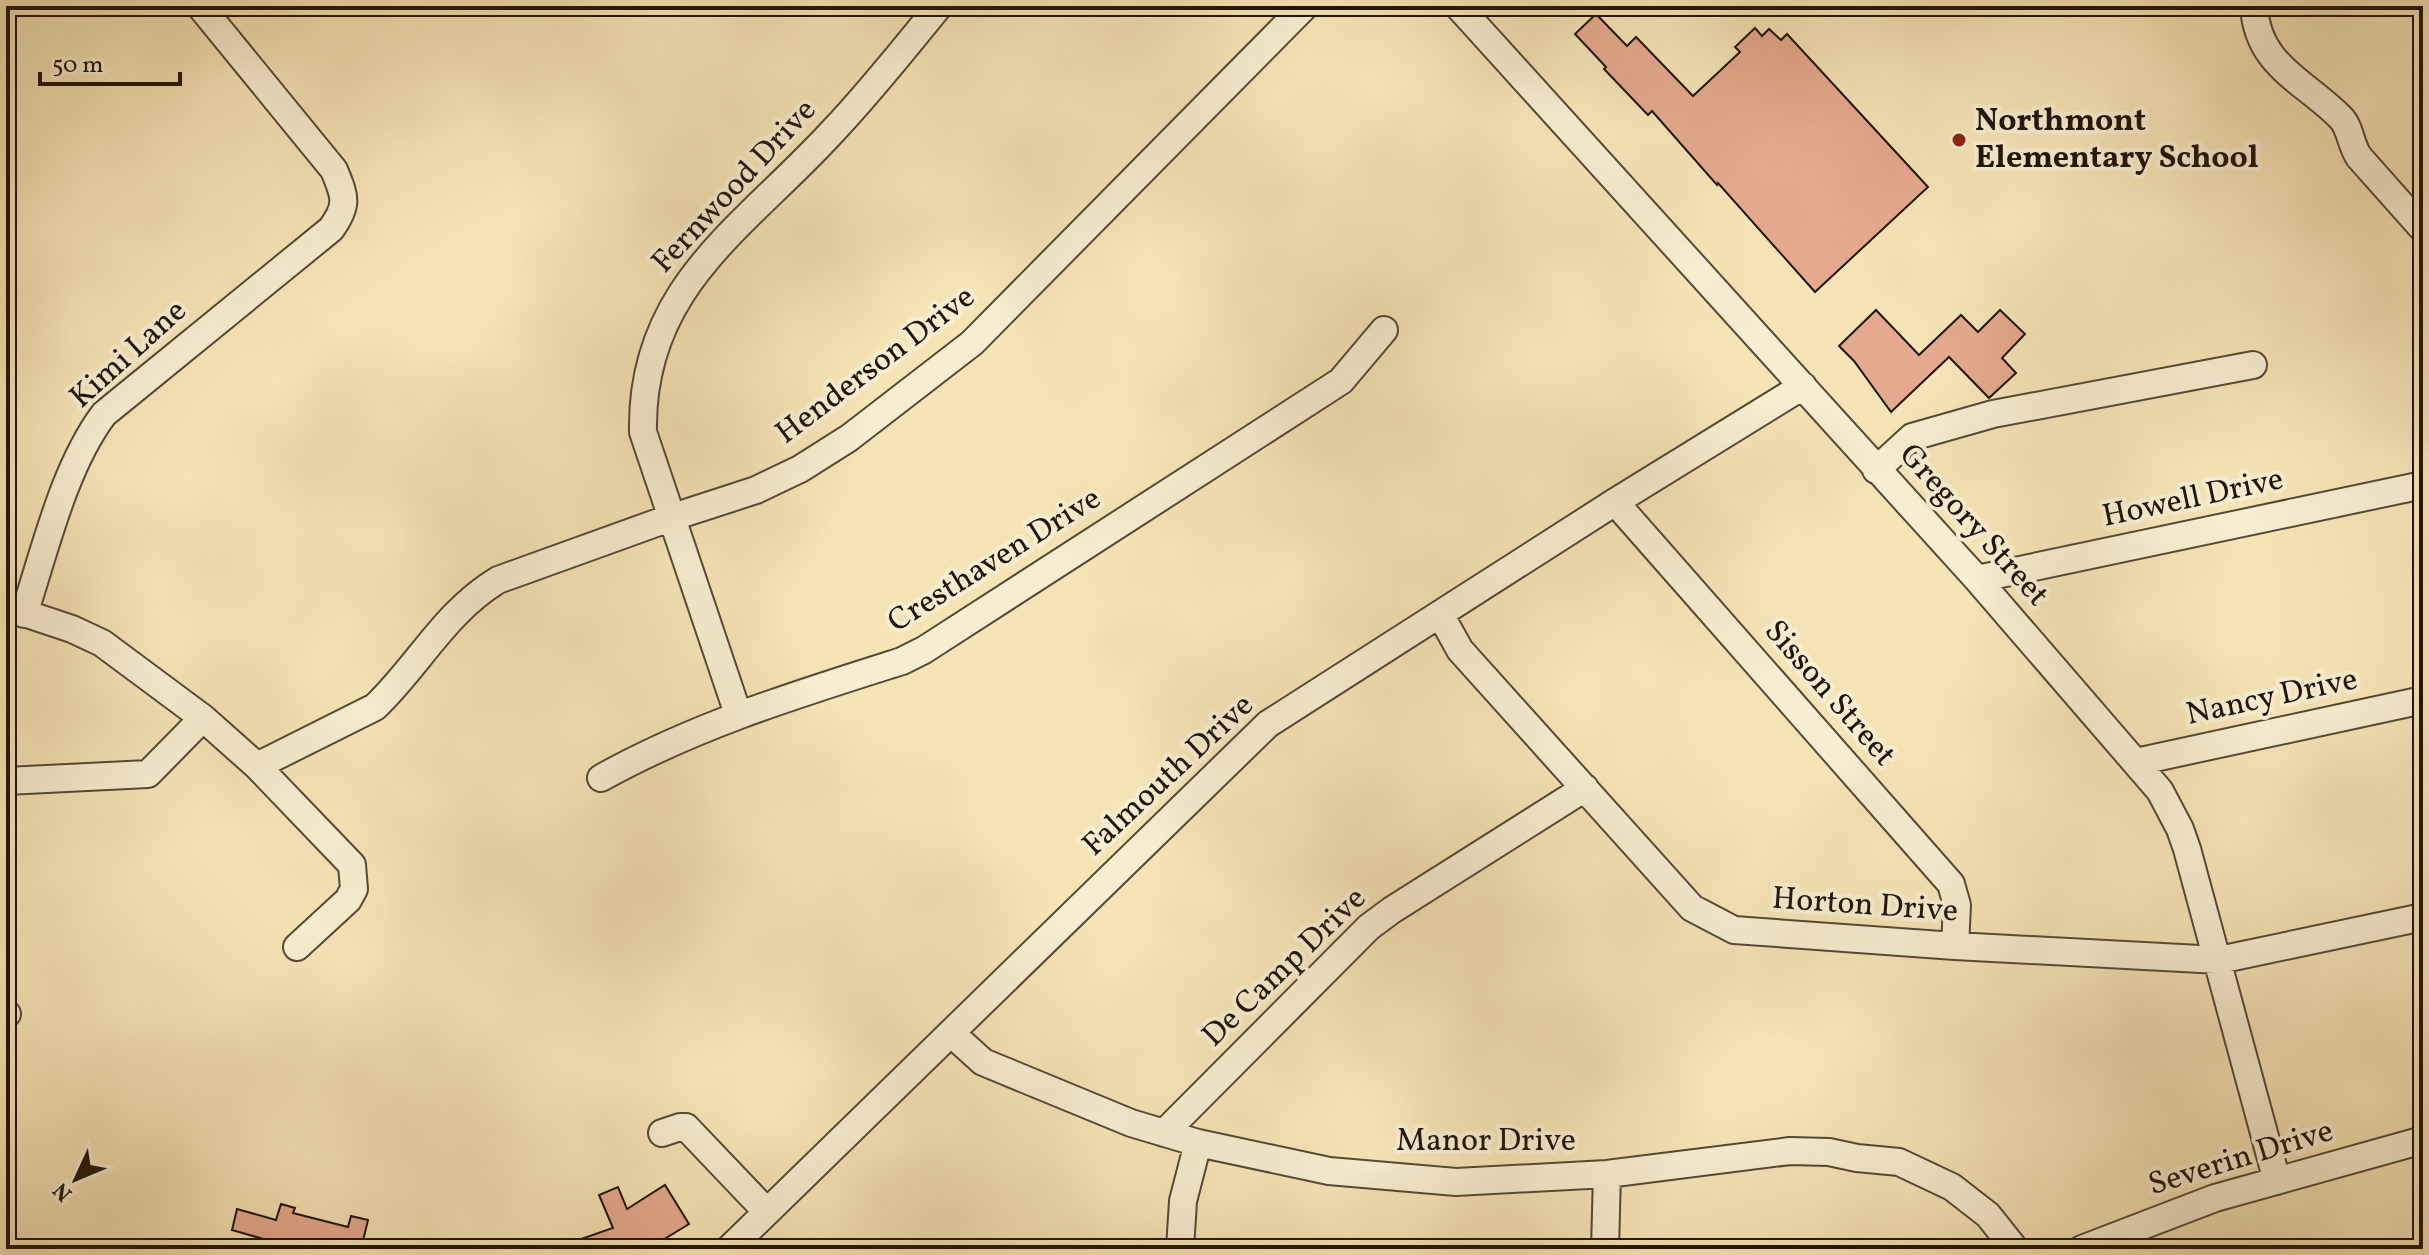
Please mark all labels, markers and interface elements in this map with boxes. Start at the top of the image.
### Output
scale bar [40,36,180,86]
text: 50 m [52,49,104,83]
street label: Fernwood Drive [643,90,827,284]
place label: Northmont Elementary School [1975,100,2259,181]
marker: Northmont Elementary School [1950,131,1968,149]
street label: Henderson Drive [767,276,985,456]
street label: Kimi Lane [61,291,197,419]
street label: Gregory Street [1888,435,2058,617]
street label: Howell Drive [2098,458,2288,540]
street label: Cresthaven Drive [880,478,1110,644]
street label: Sisson Street [1753,611,1905,777]
street label: Nancy Drive [2182,658,2362,738]
street label: Falmouth Drive [1074,685,1264,867]
street label: De Camp Drive [1193,878,1377,1058]
street label: Horton Drive [1771,878,1959,934]
street label: Severin Drive [2143,1110,2339,1208]
street label: Manor Drive [1396,1120,1576,1164]
north arrow [36,1139,116,1219]
text: N [47,1175,80,1208]

